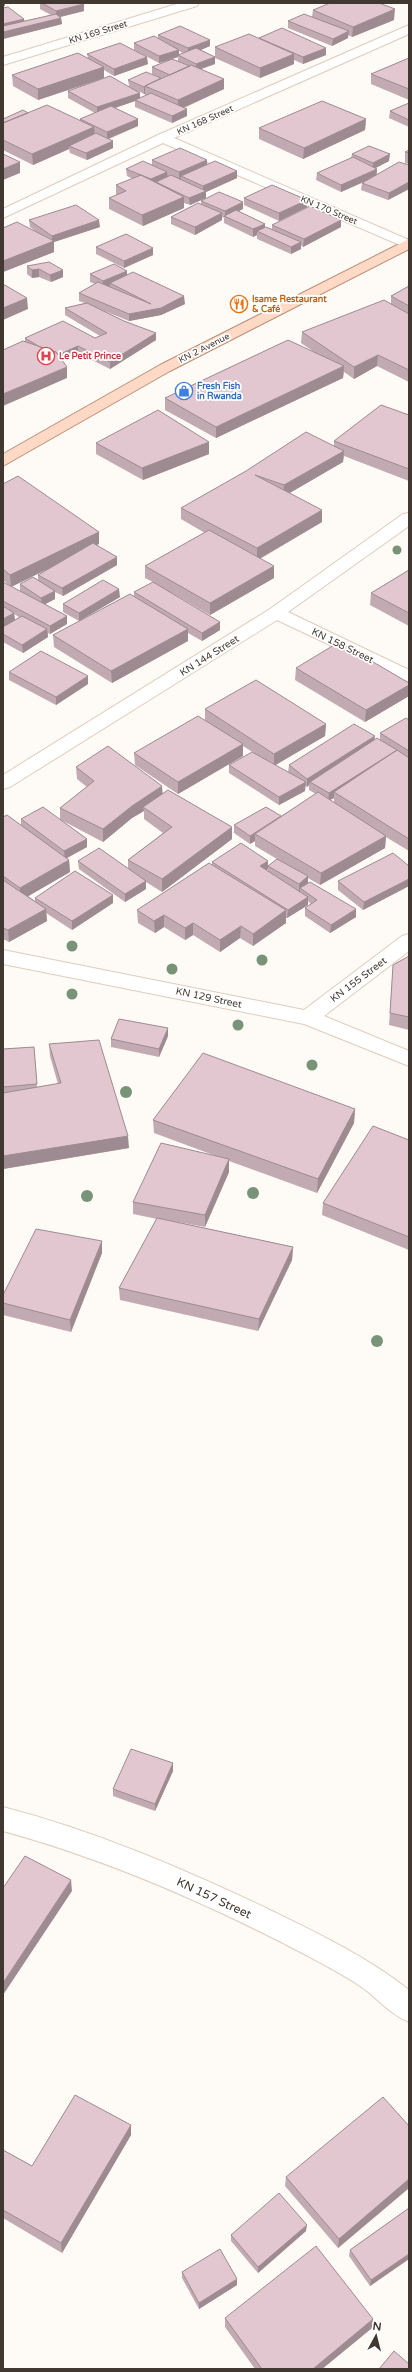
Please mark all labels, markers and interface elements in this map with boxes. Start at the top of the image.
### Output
street label: KN 169 Street [68,18,129,47]
street label: KN 168 Street [175,103,236,138]
street label: KN 170 Street [299,194,359,228]
restaurant icon: Isame Restaurant & Café [229,294,249,314]
place label: Isame Restaurant & Café [252,294,327,315]
street label: KN 2 Avenue [177,331,232,366]
hospital icon: Le Petit Prince [36,346,56,366]
place label: Le Petit Prince [59,351,121,362]
shop icon: Fresh Fish in Rwanda [174,381,194,401]
place label: Fresh Fish in Rwanda [197,381,242,402]
street label: KN 158 Street [310,626,376,666]
street label: KN 144 Street [178,633,241,679]
street label: KN 155 Street [328,955,389,1005]
street label: KN 129 Street [175,985,243,1011]
street label: KN 157 Street [174,1875,254,1922]
north arrow [356,2316,396,2356]
text: N [372,2320,382,2334]

